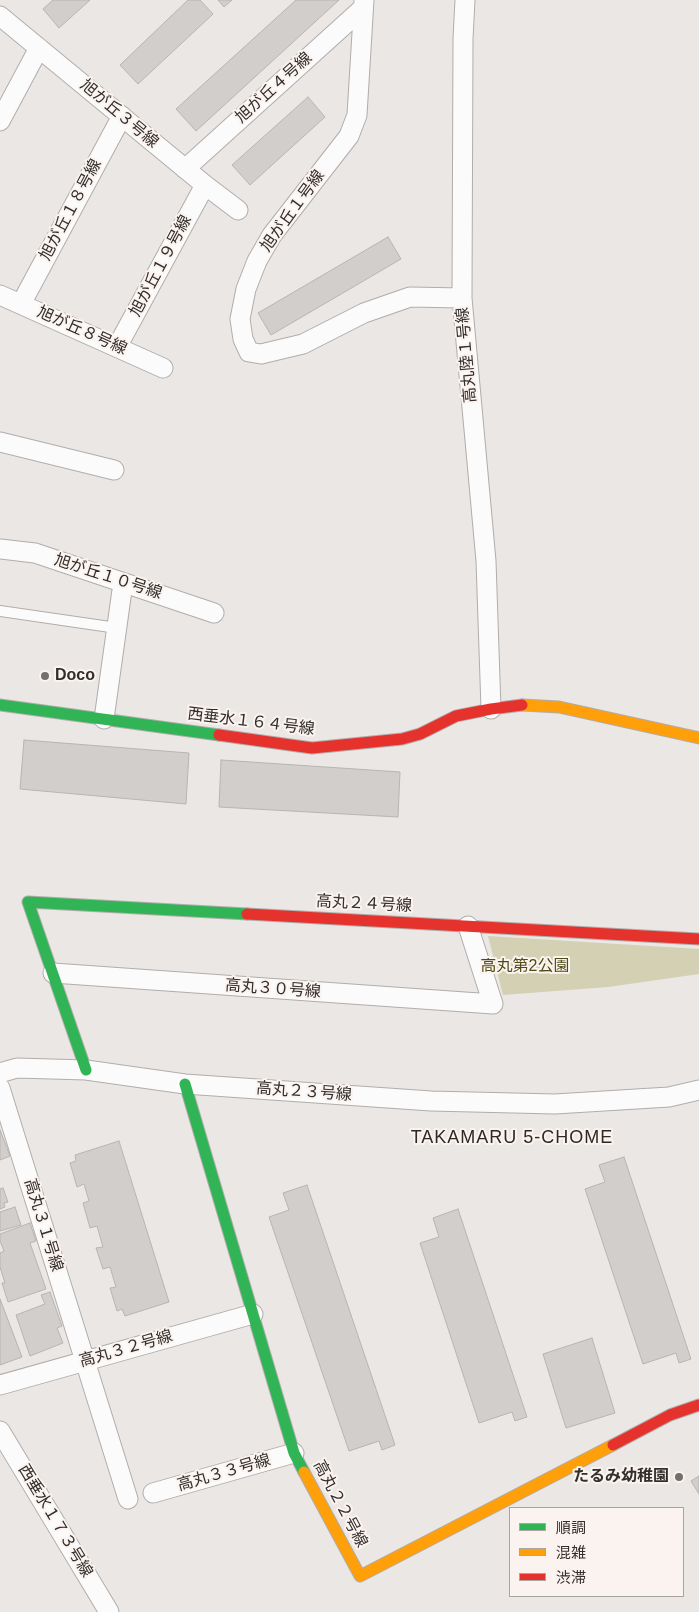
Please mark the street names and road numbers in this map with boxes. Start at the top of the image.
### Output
street label: 旭が丘４号線 [232,49,316,127]
street label: 旭が丘３号線 [76,76,162,152]
street label: 旭が丘１８号線 [36,156,106,264]
street label: 旭が丘１号線 [257,167,329,255]
street label: 旭が丘１９号線 [126,212,196,320]
street label: 旭が丘８号線 [34,303,130,359]
street label: 高丸陸１号線 [453,306,481,404]
street label: 旭が丘１０号線 [52,551,164,603]
street label: 西垂水１６４号線 [186,705,316,739]
street label: 高丸２４号線 [316,892,412,916]
street label: 高丸３０号線 [224,976,322,1002]
street label: 高丸２３号線 [255,1079,353,1105]
street label: 高丸３１号線 [20,1176,66,1274]
street label: 高丸３２号線 [77,1327,175,1371]
street label: 高丸３３号線 [175,1451,273,1495]
street label: 高丸２２号線 [309,1457,371,1551]
street label: 西垂水１７３号線 [14,1461,96,1581]

